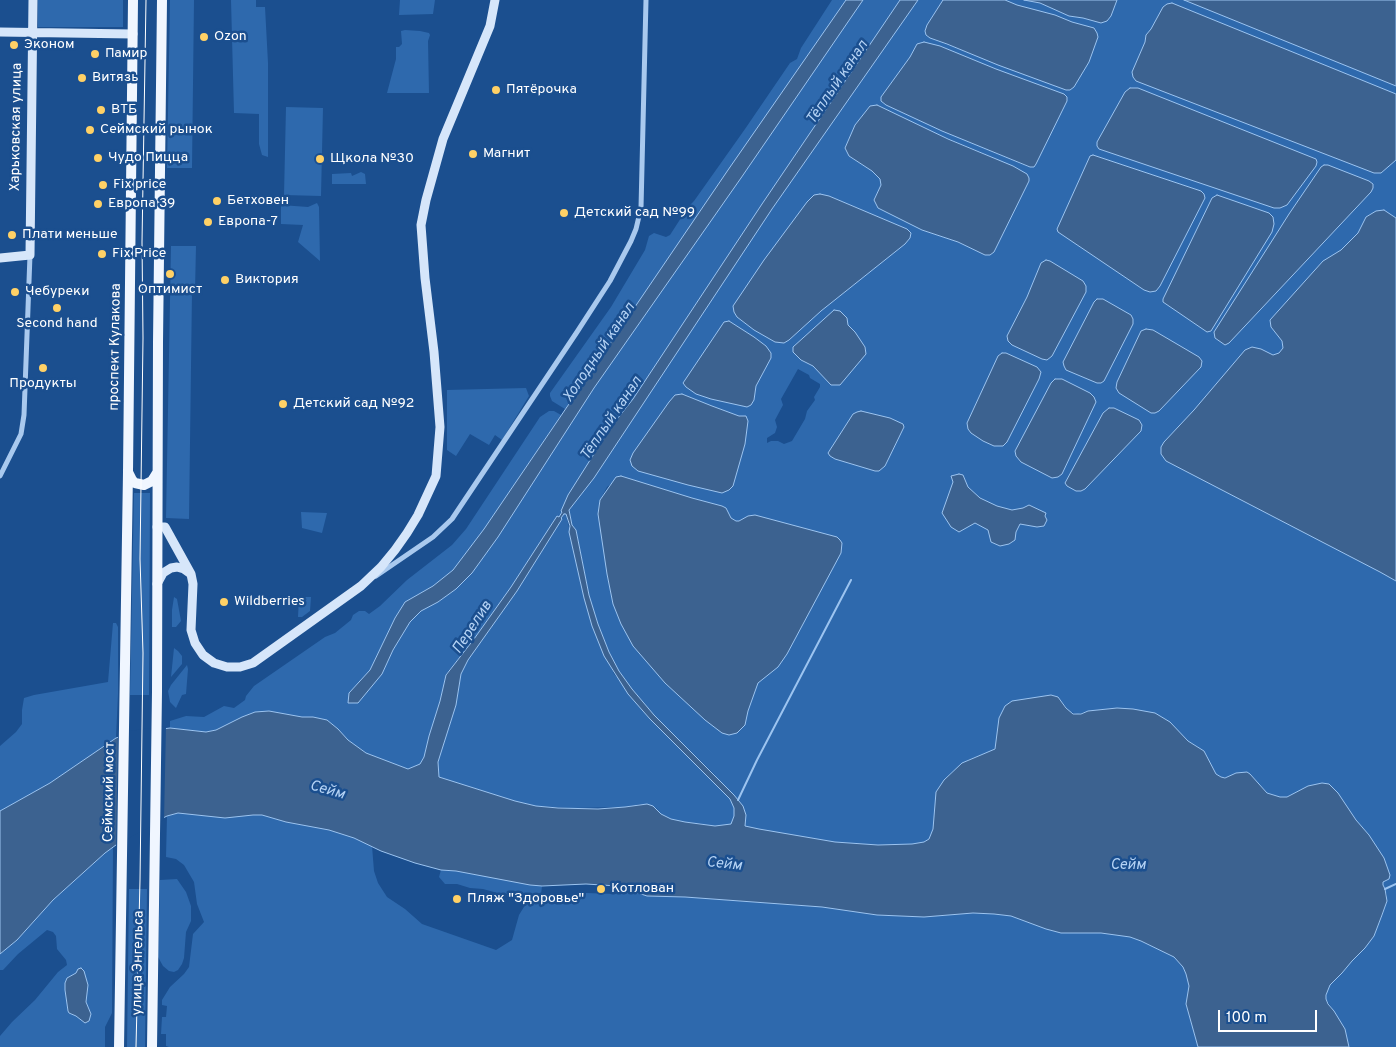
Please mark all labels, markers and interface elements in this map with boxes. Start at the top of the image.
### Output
place label: Ozon [214,29,247,45]
marker: Ozon [198,31,210,43]
place label: Эконом [24,37,74,53]
water label: Тёплый канал [803,38,873,128]
marker: Эконом [8,39,20,51]
place label: Памир [105,46,147,62]
marker: Памир [89,48,101,60]
street label: Харьковская улица [7,63,27,191]
place label: Витязь [92,70,138,86]
marker: Витязь [76,72,88,84]
place label: Пятёрочка [506,82,577,98]
marker: Пятёрочка [490,84,502,96]
place label: ВТБ [111,102,137,118]
marker: ВТБ [95,104,107,116]
place label: Сеймский рынок [100,122,213,138]
marker: Сеймский рынок [84,124,96,136]
place label: Магнит [483,146,530,162]
marker: Магнит [467,148,479,160]
place label: Чудо Пицца [108,150,188,166]
place label: Щкола №30 [330,151,414,167]
marker: Чудо Пицца [92,152,104,164]
marker: Щкола №30 [314,153,326,165]
place label: Fix price [113,177,166,193]
marker: Fix price [97,179,109,191]
place label: Бетховен [227,193,289,209]
marker: Бетховен [211,195,223,207]
place label: Европа 39 [108,196,175,212]
marker: Европа 39 [92,198,104,210]
place label: Детский сад №99 [574,205,695,221]
marker: Детский сад №99 [558,207,570,219]
place label: Европа-7 [218,214,278,230]
marker: Европа-7 [202,216,214,228]
place label: Плати меньше [22,227,117,243]
marker: Плати меньше [6,229,18,241]
place label: Fix Price [112,246,166,262]
marker: Fix Price [96,248,108,260]
marker: Оптимист [164,268,176,280]
place label: Виктория [235,272,299,288]
marker: Виктория [219,274,231,286]
place label: Оптимист [138,282,202,298]
street label: проспект Кулакова [106,283,126,411]
place label: Чебуреки [25,284,89,300]
marker: Чебуреки [9,286,21,298]
water label: Холодный канал [560,300,640,406]
marker: Second hand [51,302,63,314]
place label: Second hand [16,316,98,332]
marker: Продукты [37,362,49,374]
water label: Тёплый канал [577,374,647,464]
place label: Продукты [9,376,77,392]
place label: Детский сад №92 [293,396,414,412]
marker: Детский сад №92 [277,398,289,410]
place label: Wildberries [234,594,305,610]
marker: Wildberries [218,596,230,608]
water label: Перелив [449,598,497,658]
street label: Сеймский мост [101,742,119,842]
water label: Сейм [307,777,347,805]
water label: Сейм [705,854,743,876]
water label: Сейм [1110,857,1146,875]
place label: Котлован [611,881,674,897]
marker: Котлован [595,883,607,895]
place label: Пляж "Здоровье" [467,891,584,907]
marker: Пляж "Здоровье" [451,893,463,905]
street label: улица Энгельса [130,910,148,1016]
scale bar [1221,1000,1320,1032]
text: 100 m [1226,1009,1267,1028]

